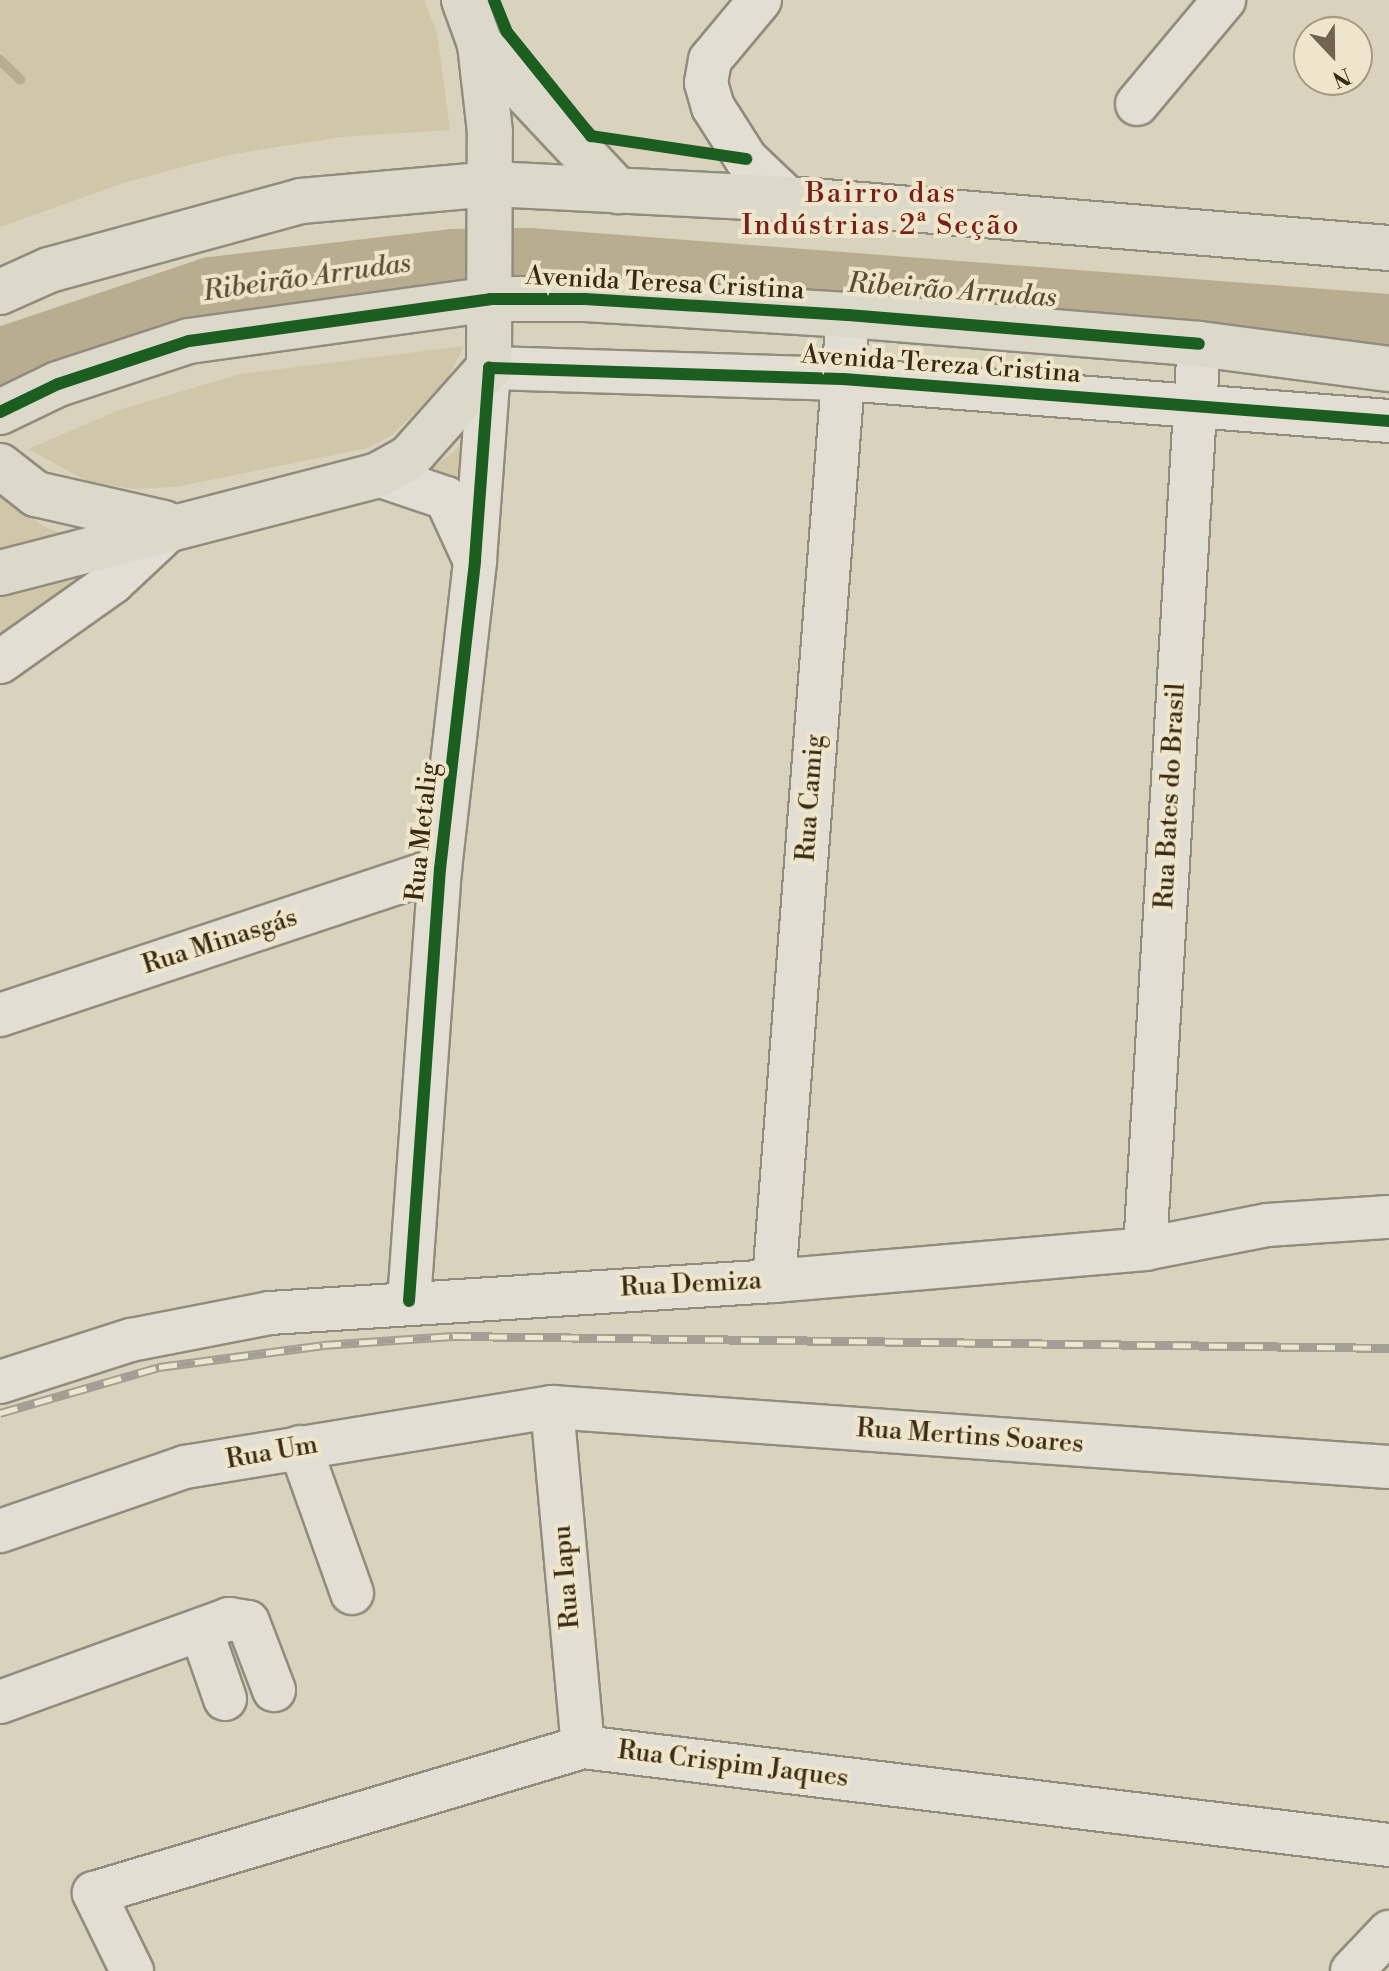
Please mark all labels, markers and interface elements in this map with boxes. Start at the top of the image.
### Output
north arrow [1293,16,1373,96]
text: N [1328,61,1355,93]
district label: Bairro das Indústrias 2ª Seção [760,177,1002,243]
water label: Ribeirão Arrudas [201,247,413,309]
street label: Avenida Teresa Cristina [525,261,805,307]
water label: Ribeirão Arrudas [846,267,1058,315]
street label: Avenida Tereza Cristina [800,340,1082,390]
street label: Rua Bates do Brasil [1149,682,1193,910]
street label: Rua Camig [791,733,831,863]
street label: Rua Metalig [400,761,446,903]
street label: Rua Minasgás [139,902,301,982]
street label: Rua Demiza [619,1266,763,1304]
street label: Rua Mertins Soares [855,1413,1085,1461]
street label: Rua Um [224,1430,320,1476]
street label: Rua Iapu [547,1524,587,1630]
street label: Rua Crispim Jaques [616,1735,850,1795]

